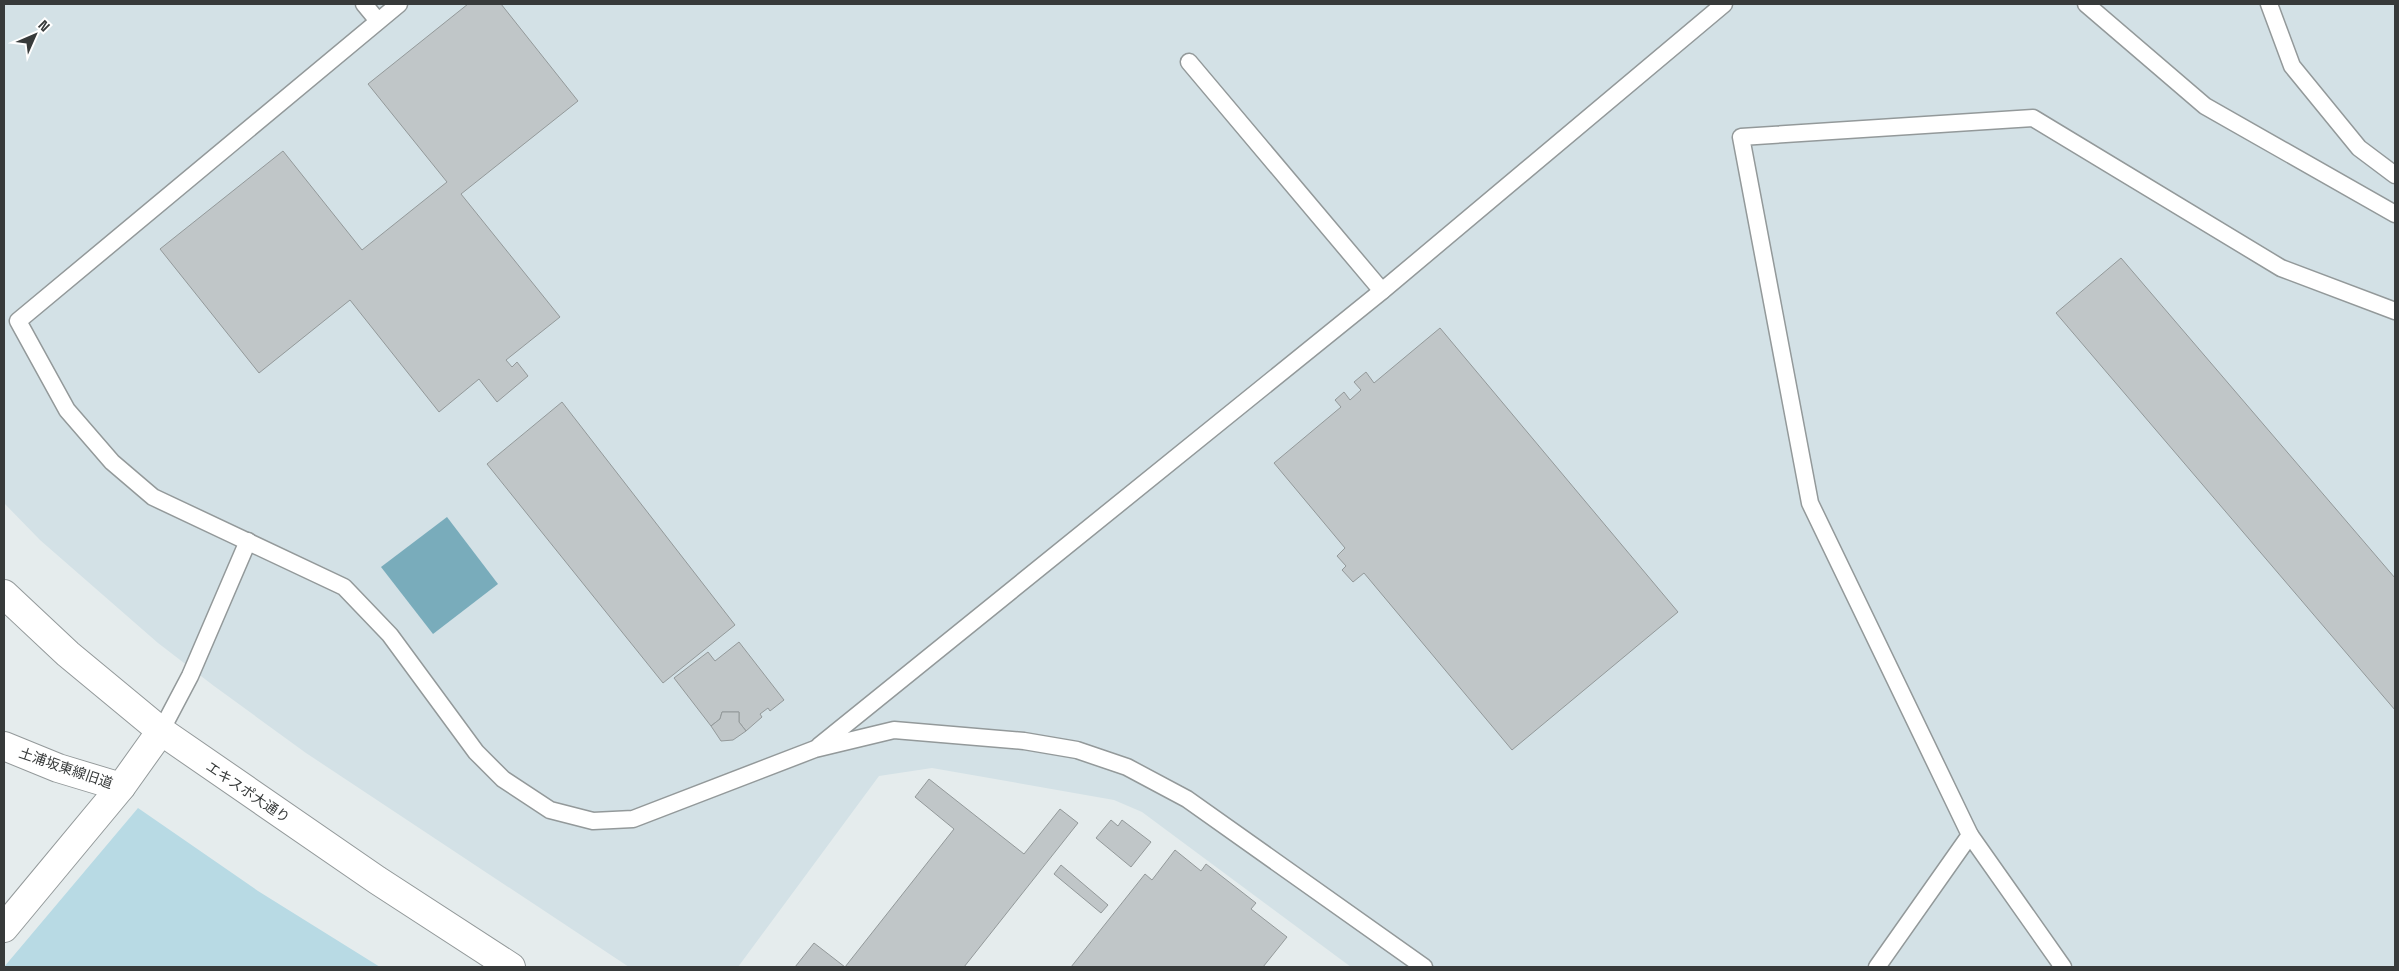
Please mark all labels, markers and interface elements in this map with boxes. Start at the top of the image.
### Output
north arrow [10,10,60,60]
text: N [35,16,54,35]
street label: 土浦坂東線旧道 [17,744,115,792]
street label: エキスポ大通り [203,757,293,827]

